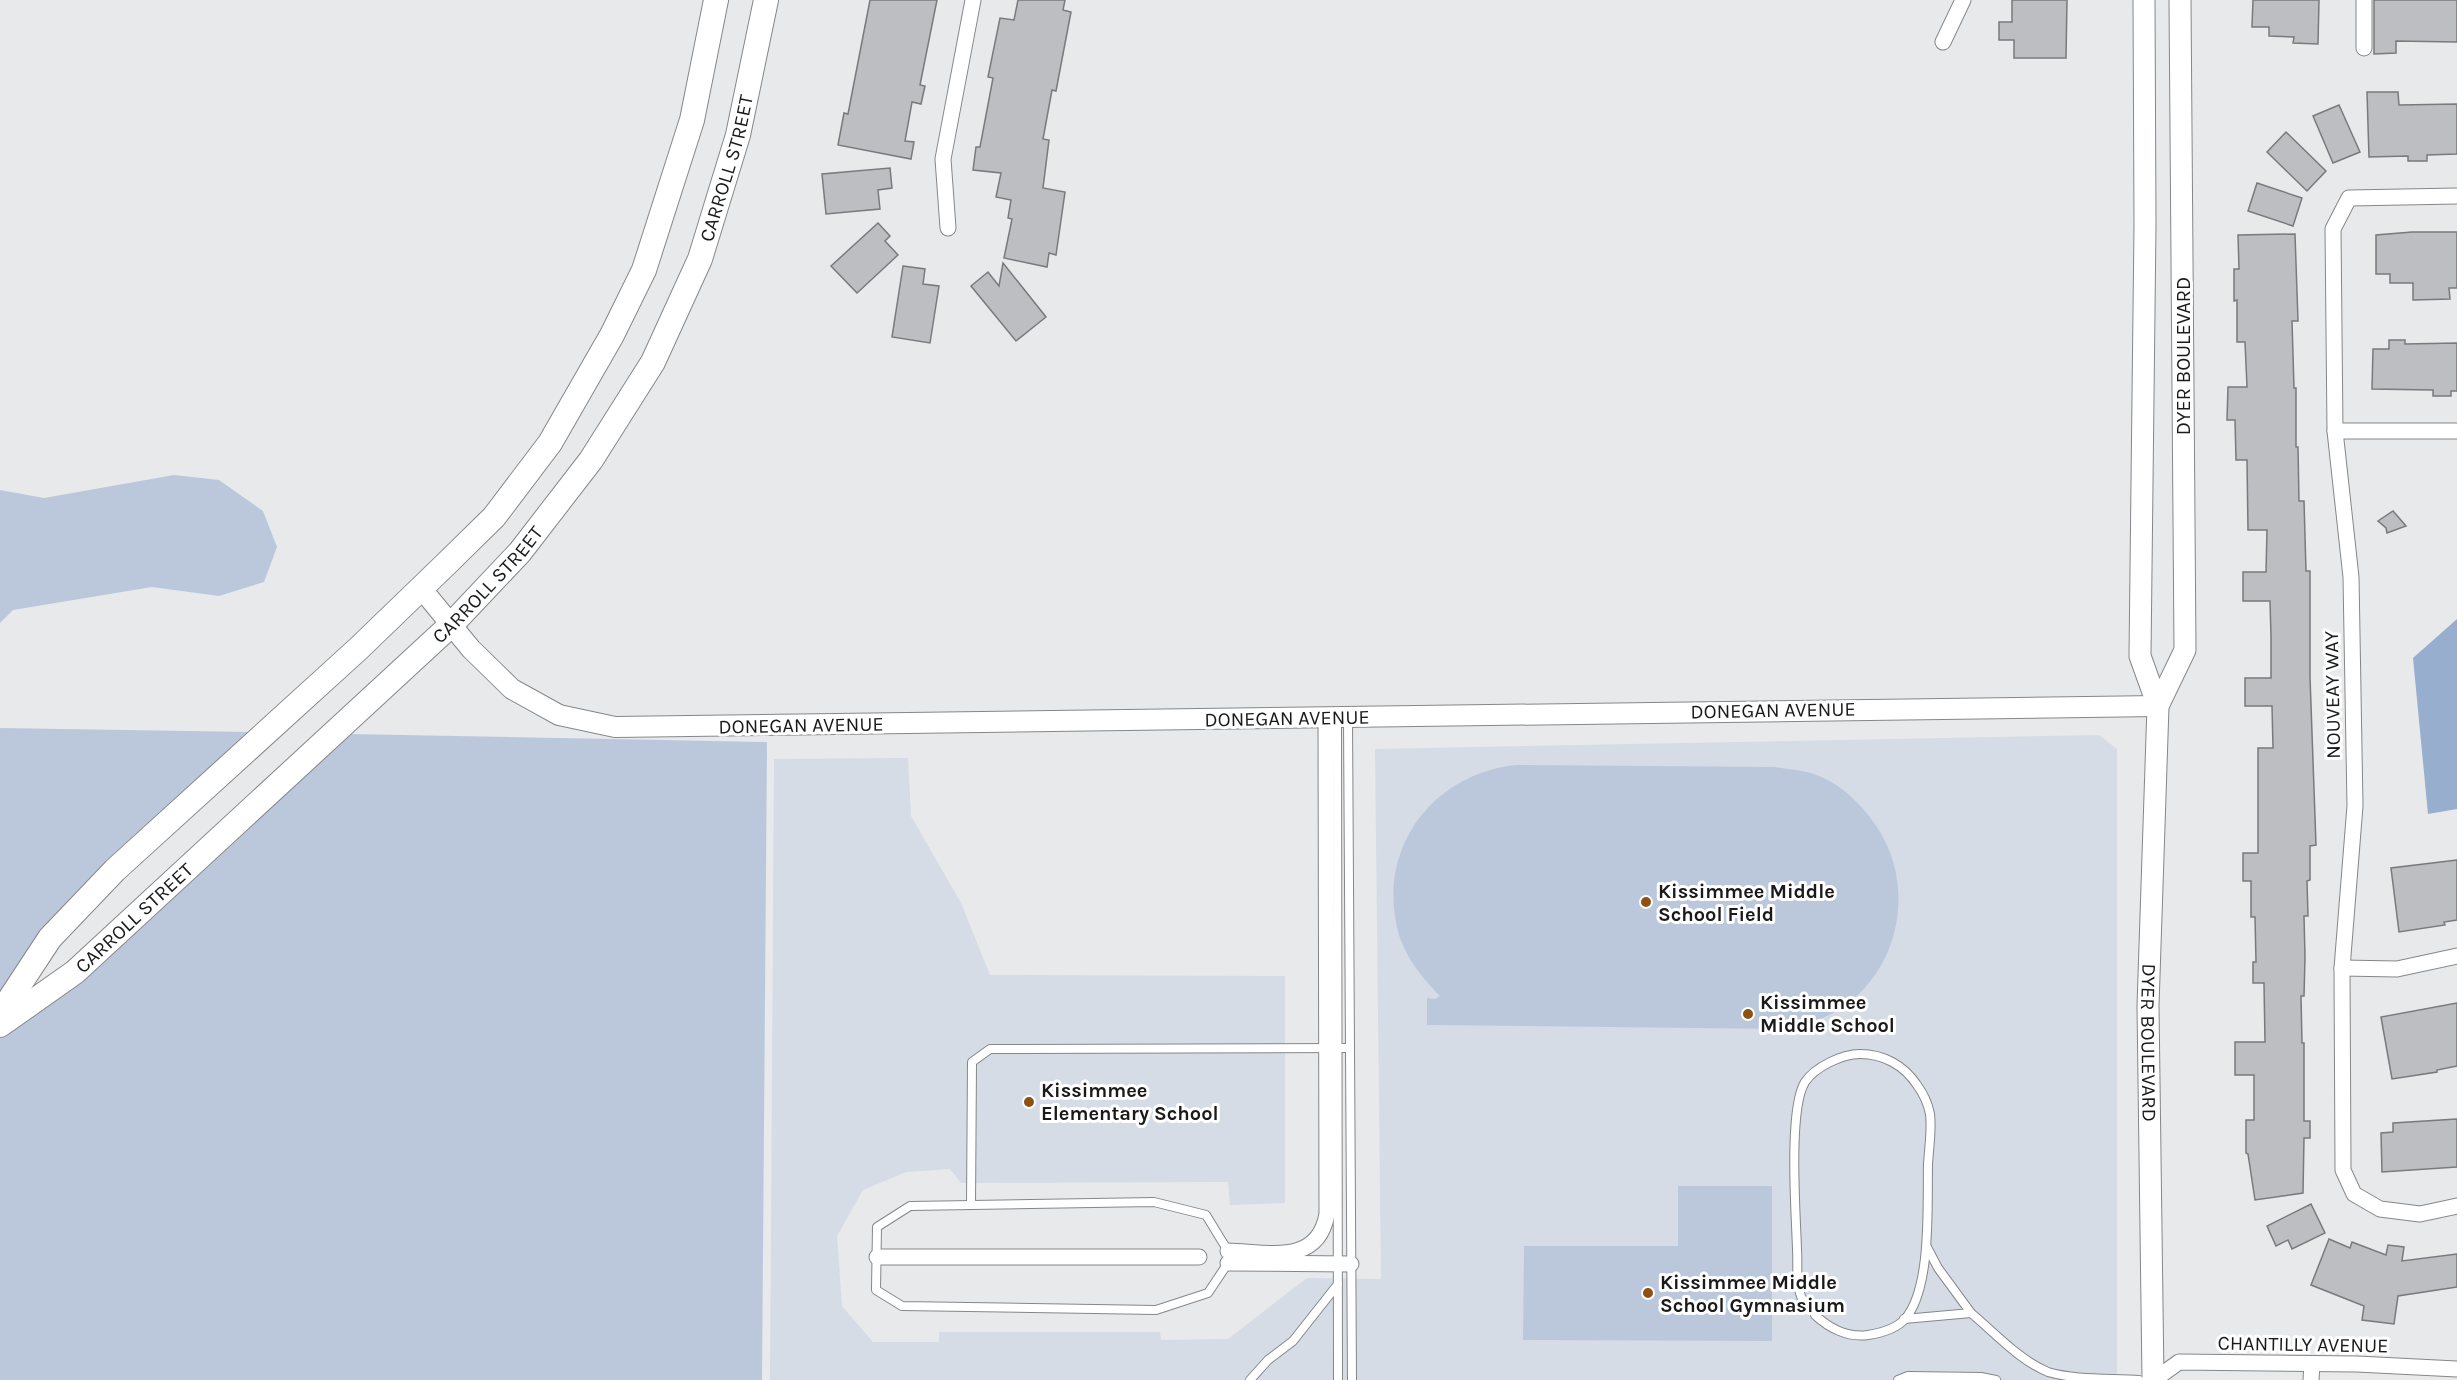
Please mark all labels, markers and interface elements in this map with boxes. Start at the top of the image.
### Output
street label: CARROLL STREET [695,93,758,244]
street label: DYER BOULEVARD [2172,277,2195,435]
street label: CARROLL STREET [428,522,548,648]
street label: NOUVEAY WAY [2320,631,2345,759]
street label: DONEGAN AVENUE [1690,698,1856,723]
street label: DONEGAN AVENUE [1204,706,1370,731]
street label: DONEGAN AVENUE [718,713,884,738]
street label: CARROLL STREET [71,858,198,978]
place label: Kissimmee Middle School Field [1658,880,1835,926]
marker: Kissimmee Middle School Field [1639,895,1653,909]
street label: DYER BOULEVARD [2136,963,2161,1122]
place label: Kissimmee Middle School [1760,991,1895,1037]
marker: Kissimmee Middle School [1741,1007,1755,1021]
place label: Kissimmee Elementary School [1041,1079,1219,1125]
marker: Kissimmee Elementary School [1022,1095,1036,1109]
place label: Kissimmee Middle School Gymnasium [1660,1271,1845,1317]
marker: Kissimmee Middle School Gymnasium [1641,1286,1655,1300]
street label: CHANTILLY AVENUE [2217,1332,2389,1357]

